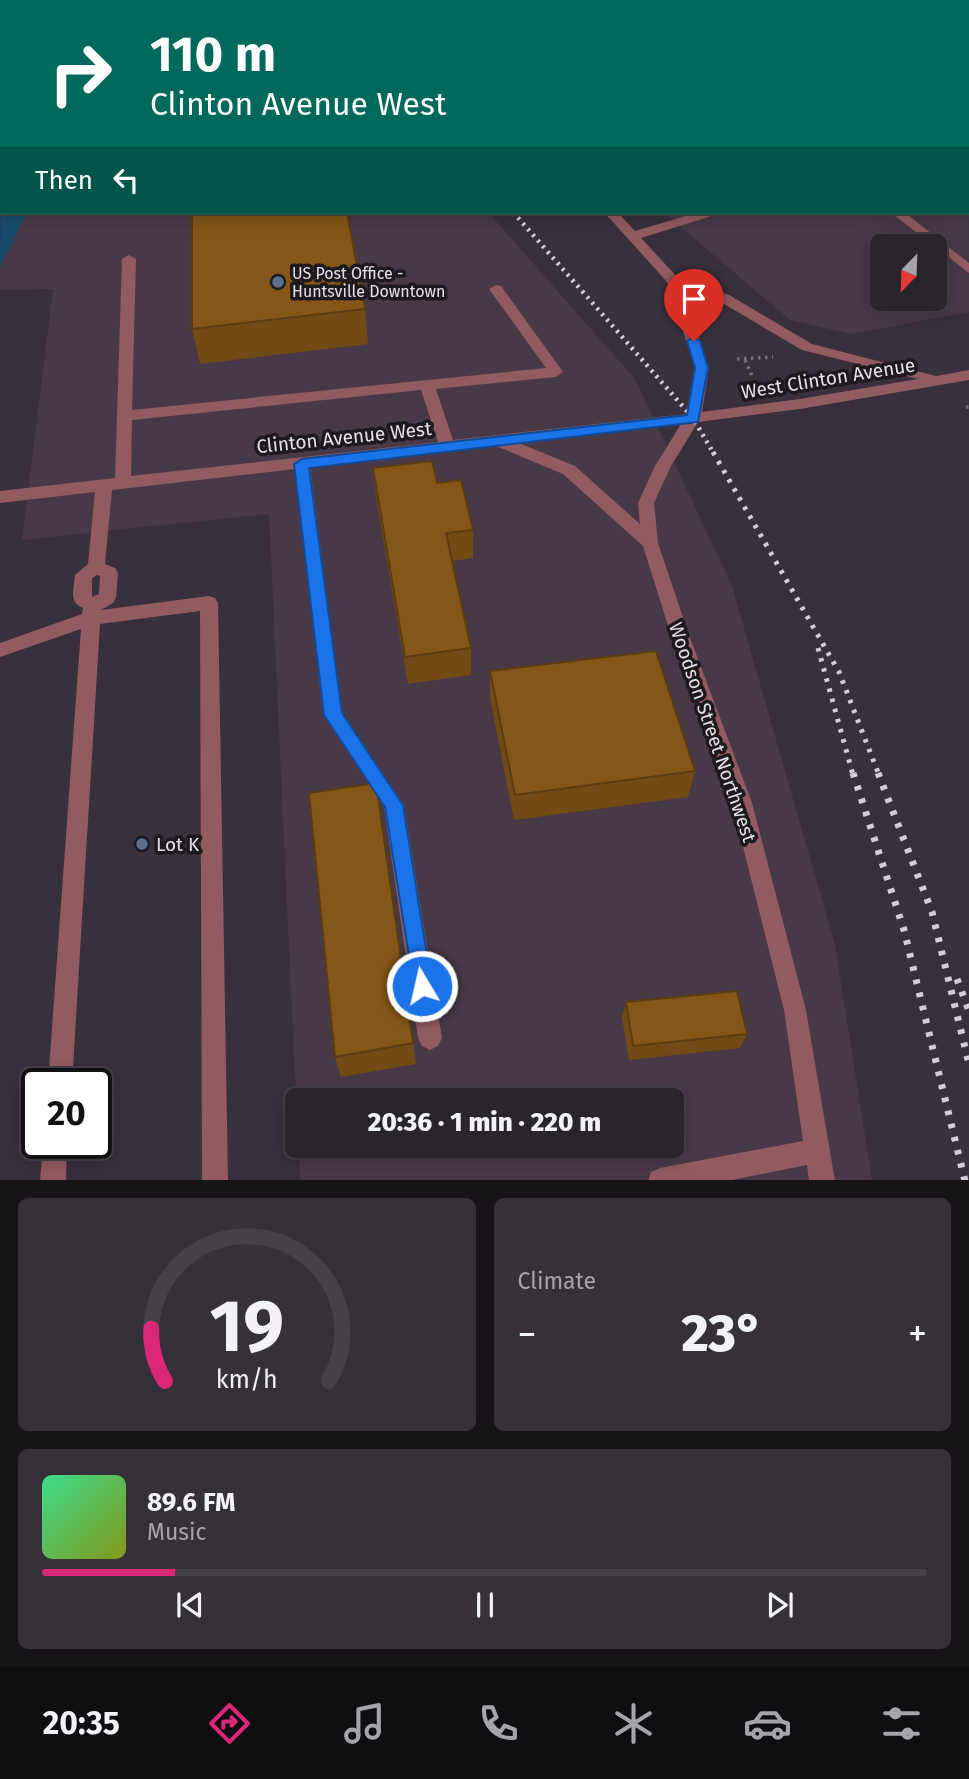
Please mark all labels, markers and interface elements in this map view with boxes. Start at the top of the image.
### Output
text: 110 m [150,25,276,84]
icon: right [35,28,126,119]
text: Clinton Avenue West [150,85,446,123]
icon: left [107,161,145,199]
text: Then [35,165,93,196]
north arrow [870,234,947,312]
map controls [870,234,947,311]
place label: US Post Office - Huntsville Downtown [292,264,445,301]
pin [664,269,724,341]
marker: US Post Office - Huntsville Downtown [270,274,286,290]
icon: arrive [675,280,713,318]
street label: West Clinton Avenue [739,353,917,404]
street label: Clinton Avenue West [255,417,433,458]
street label: Woodson Street Northwest [664,619,761,845]
place label: Lot K [156,833,200,856]
marker: Lot K [134,836,150,852]
position arrow [385,949,459,1023]
speed limit sign: 20 [21,1068,112,1159]
text: 20:36 · 1 min · 220 m [368,1107,601,1138]
text: Climate [518,1267,596,1295]
text: 19 [209,1283,284,1370]
text: 23° [682,1302,763,1365]
text: − [518,1311,537,1357]
text: + [908,1311,927,1357]
text: km/h [216,1364,278,1394]
text: 89.6 FM [147,1487,235,1518]
text: Music [147,1518,207,1546]
icon: previous [171,1586,209,1624]
icon: pause [466,1586,504,1624]
icon: next [761,1586,799,1624]
icon: directions [205,1699,254,1748]
icon: music [340,1699,389,1748]
icon: phone [474,1699,523,1748]
icon: climate [609,1699,658,1748]
icon: car [743,1699,792,1748]
icon: filters [877,1699,926,1748]
text: 20:35 [43,1704,120,1742]

